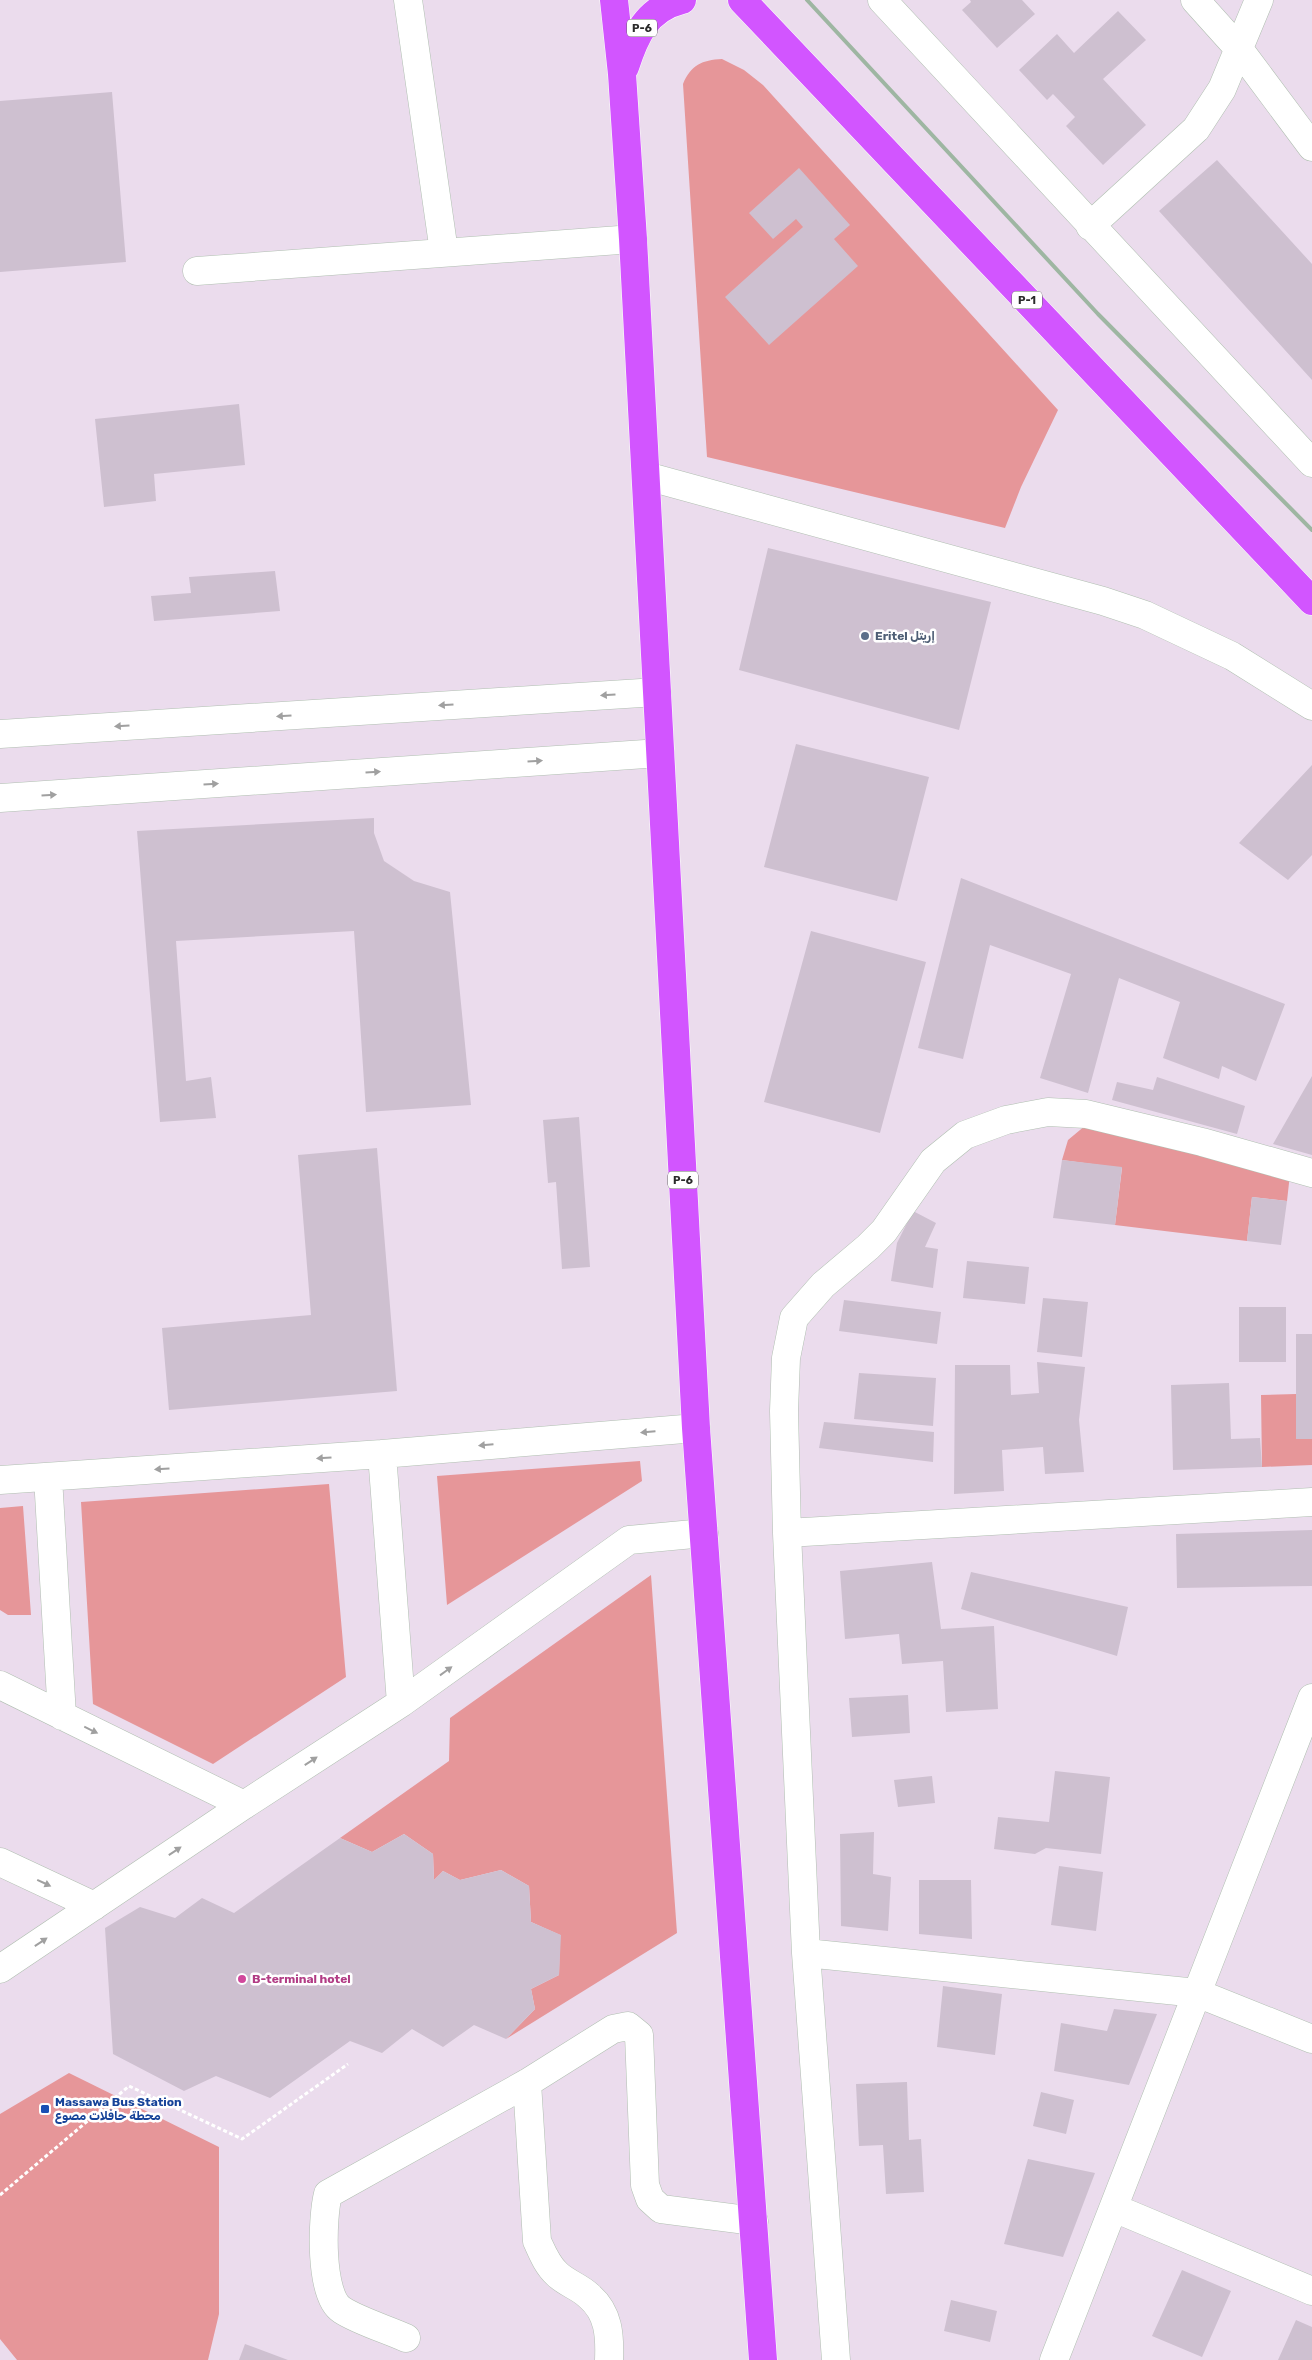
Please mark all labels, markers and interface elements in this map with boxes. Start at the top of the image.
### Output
road number: P-6 [627,19,657,36]
road number: P-1 [1012,292,1042,308]
place label: Eritel إريتل [875,629,935,643]
marker: Eritel إريتل [859,630,871,642]
one-way arrow [600,691,616,699]
one-way arrow [438,702,454,710]
one-way arrow [275,712,291,720]
one-way arrow [113,723,129,731]
one-way arrow [527,757,543,765]
one-way arrow [365,768,381,776]
one-way arrow [203,779,219,787]
one-way arrow [41,790,57,798]
road number: P-6 [668,1172,698,1188]
one-way arrow [640,1428,656,1436]
one-way arrow [478,1441,494,1449]
one-way arrow [316,1454,332,1462]
one-way arrow [154,1466,170,1474]
one-way arrow [439,1666,453,1676]
one-way arrow [84,1726,98,1734]
one-way arrow [304,1757,318,1766]
one-way arrow [169,1846,182,1856]
one-way arrow [37,1879,51,1887]
one-way arrow [34,1937,47,1947]
place label: B-terminal hotel [252,1972,351,1986]
marker: B-terminal hotel [236,1973,248,1985]
place label: Massawa Bus Station محطة حافلات مصوع [55,2095,182,2124]
marker: Massawa Bus Station محطة حافلات مصوع [39,2103,51,2115]

